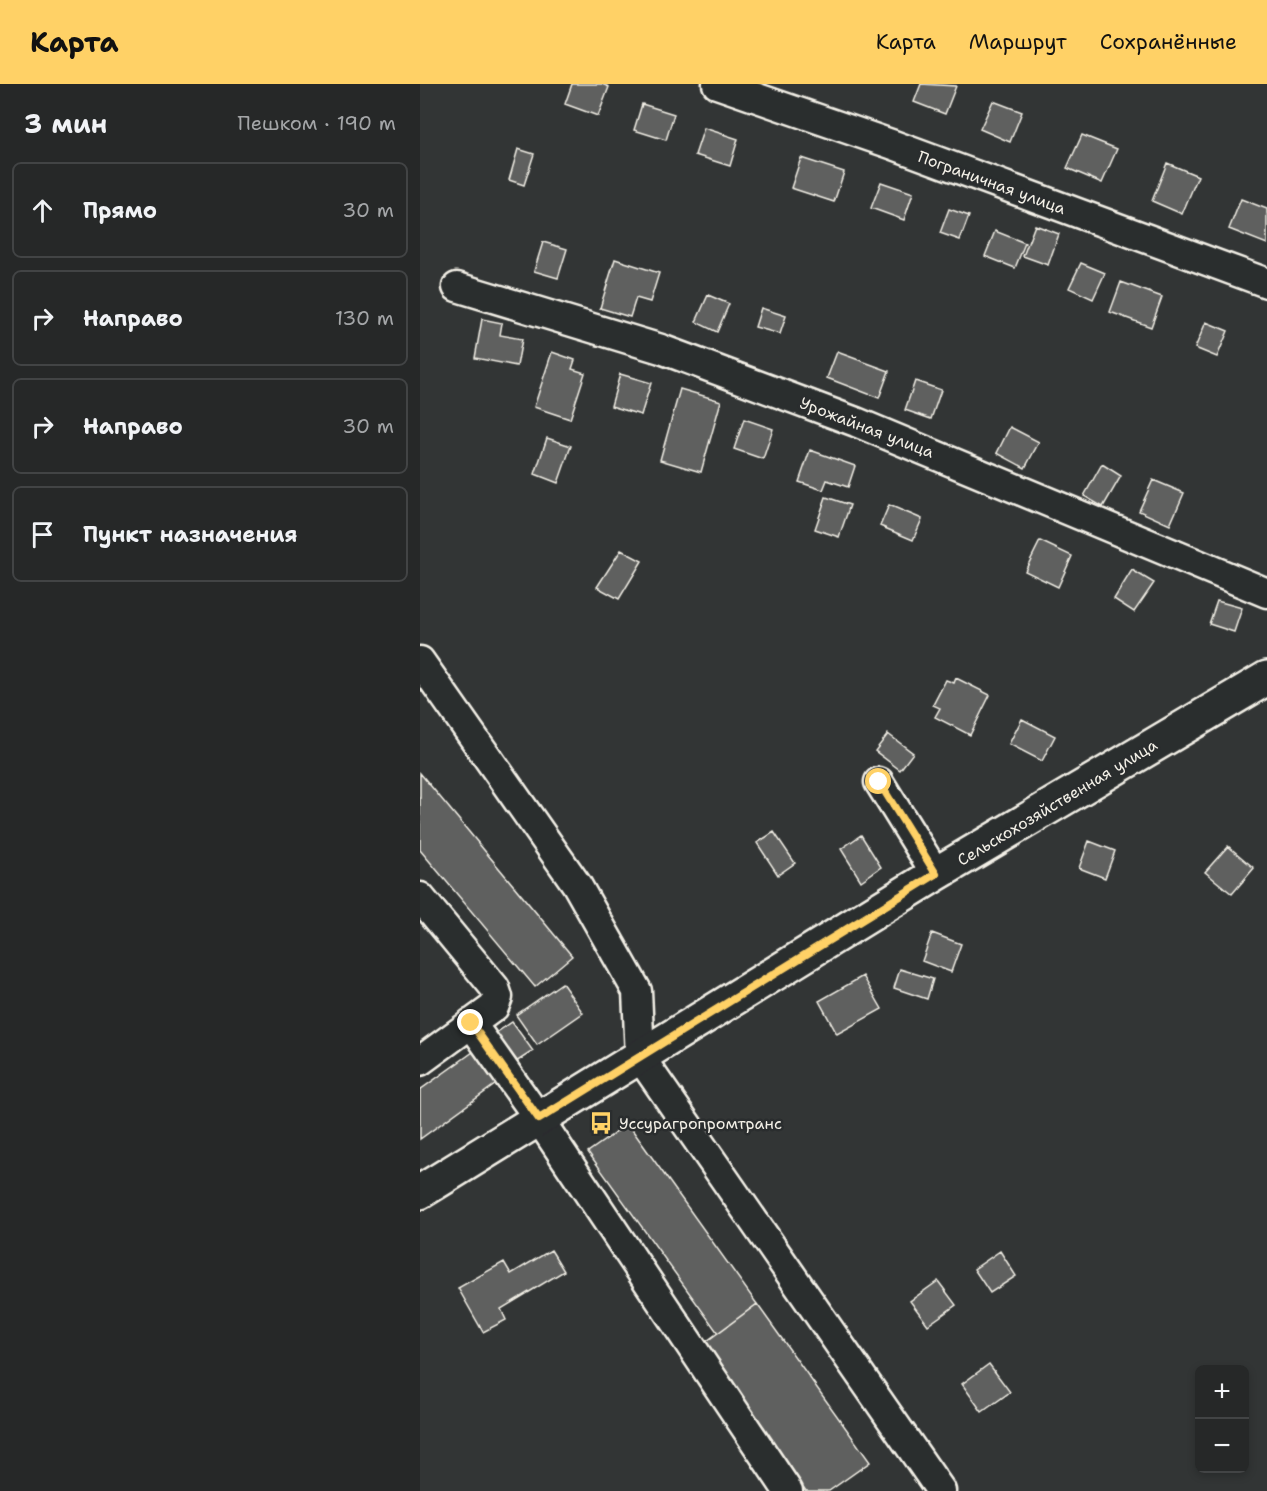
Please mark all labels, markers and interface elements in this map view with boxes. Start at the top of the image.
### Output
text: Карта [30,23,119,61]
text: Карта [876,28,936,56]
text: Маршрут [969,28,1067,56]
text: Сохранённые [1100,28,1237,56]
text: 3 мин [24,106,107,141]
text: Пешком · 190 m [238,110,396,136]
street label: Пограничная улица [915,146,1069,219]
icon: ahead [26,194,59,227]
text: Прямо [83,196,157,225]
text: 30 m [342,197,394,223]
icon: right [26,302,59,335]
text: Направо [83,304,183,333]
text: 130 m [335,305,394,331]
street label: Урожайная улица [797,392,937,463]
icon: right [26,410,59,443]
text: Направо [83,412,183,441]
text: 30 m [342,413,394,439]
icon: arrive [26,518,59,551]
text: Пункт назначения [83,520,297,549]
street label: Сельскохозяйственная улица [953,734,1161,871]
route start [865,768,891,794]
route end [457,1009,483,1035]
bus stop icon: Уссурагропромтранс [588,1110,614,1136]
place label: Уссурагропромтранс [619,1113,782,1134]
map controls [1195,1365,1249,1473]
button: + [1195,1365,1249,1419]
button: − [1195,1419,1249,1473]

